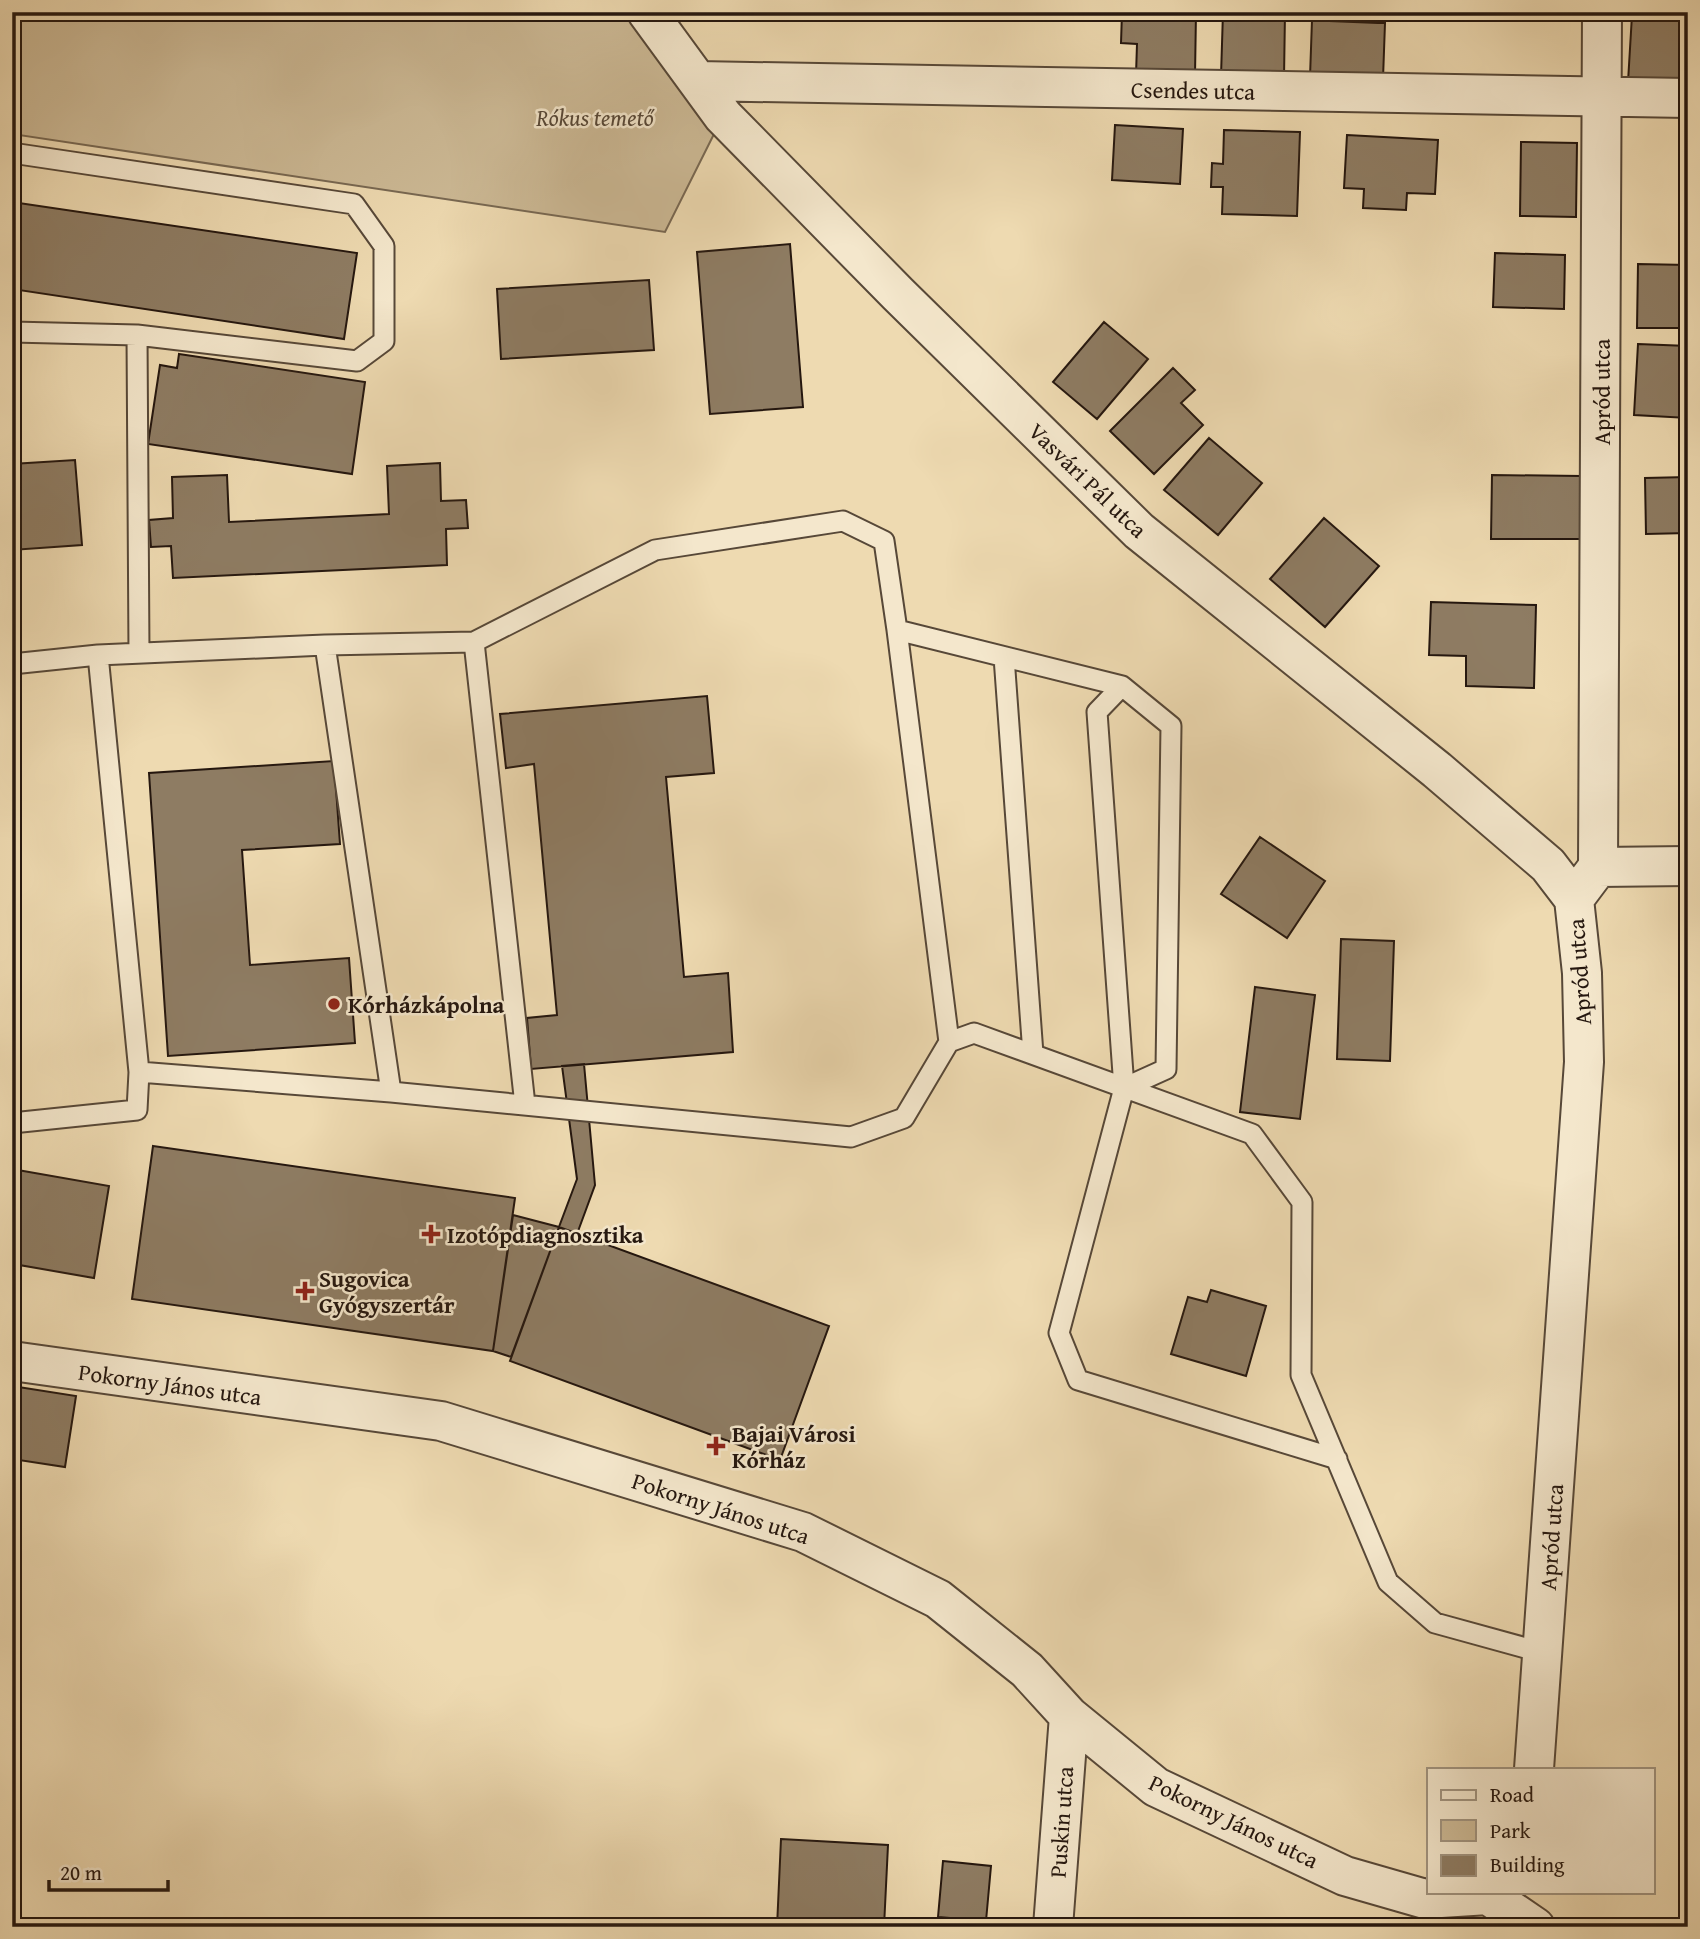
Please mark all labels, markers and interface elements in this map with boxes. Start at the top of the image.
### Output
street label: Csendes utca [1131,72,1256,108]
park label: Rókus temető [535,101,655,134]
street label: Apród utca [1585,339,1618,445]
street label: Vasvári Pál utca [1021,415,1155,545]
street label: Apród utca [1559,918,1599,1026]
place label: Kórházkápolna [348,988,505,1021]
marker: Kórházkápolna [326,996,342,1012]
place label: Izotópdiagnosztika [447,1218,644,1251]
marker: Izotópdiagnosztika [421,1224,441,1244]
place label: Sugovica Gyógyszertár [319,1262,455,1321]
marker: Sugovica Gyógyszertár [297,1283,313,1299]
street label: Pokorny János utca [76,1355,264,1413]
place label: Bajai Városi Kórház [732,1417,856,1476]
marker: Bajai Városi Kórház [706,1436,726,1456]
street label: Pokorny János utca [628,1464,814,1552]
street label: Apród utca [1531,1483,1571,1591]
street label: Puskin utca [1041,1765,1081,1879]
street label: Pokorny János utca [1144,1766,1324,1876]
legend [1427,1768,1654,1894]
text: Road [1490,1779,1535,1810]
text: Park [1490,1815,1531,1846]
scale bar [49,1848,168,1892]
text: Building [1490,1849,1565,1880]
text: 20 m [60,1857,102,1888]

